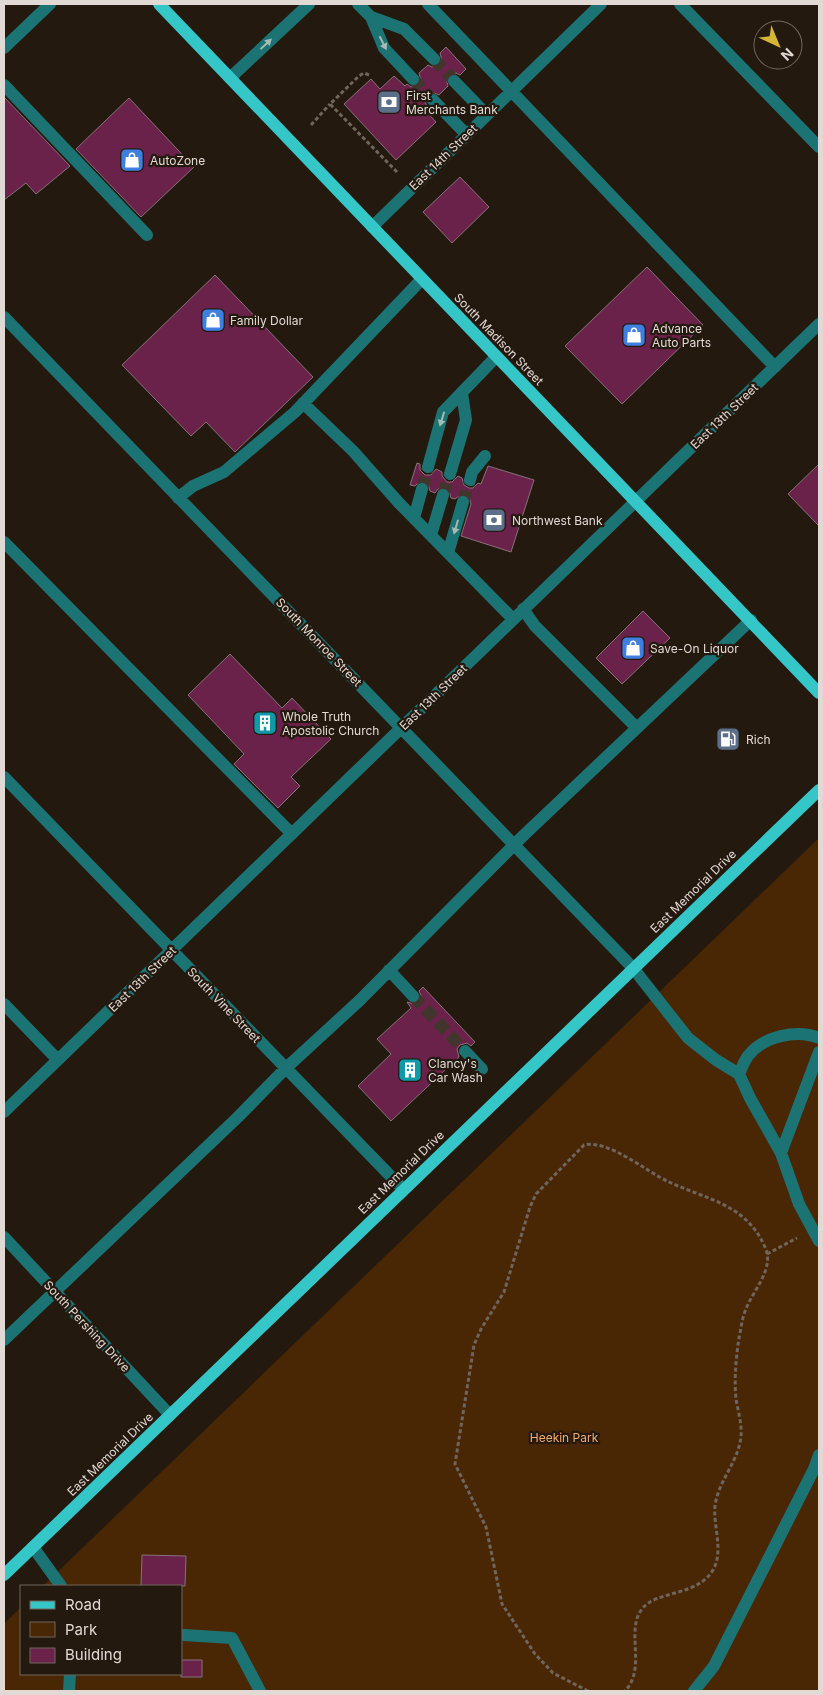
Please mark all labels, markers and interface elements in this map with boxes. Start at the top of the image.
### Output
north arrow [753,20,803,70]
one-way arrow [379,36,387,50]
one-way arrow [259,38,271,50]
text: N [778,45,797,65]
place label: First Merchants Bank [406,88,498,117]
bank icon: First Merchants Bank [376,89,402,115]
street label: East 14th Street [406,121,480,193]
shop icon: AutoZone [119,147,145,173]
place label: AutoZone [150,153,205,168]
street label: South Madison Street [451,290,547,388]
shop icon: Family Dollar [200,307,226,333]
place label: Family Dollar [230,313,303,328]
place label: Advance Auto Parts [652,321,711,350]
shop icon: Advance Auto Parts [621,322,647,348]
street label: East 13th Street [687,380,761,452]
one-way arrow [437,412,445,427]
bank icon: Northwest Bank [481,507,507,533]
place label: Northwest Bank [512,513,603,528]
one-way arrow [451,520,459,535]
street label: South Monroe Street [273,595,365,689]
shop icon: Save-On Liquor [620,635,646,661]
place label: Save-On Liquor [650,641,739,656]
street label: East 13th Street [396,661,470,733]
place label: Whole Truth Apostolic Church [282,709,379,738]
building icon: Whole Truth Apostolic Church [252,710,278,736]
fuel station icon: Rich [715,726,741,752]
place label: Rich [746,732,771,747]
street label: East Memorial Drive [647,846,739,936]
street label: East 13th Street [105,943,179,1015]
street label: South Vine Street [184,964,264,1046]
place label: Clancy's Car Wash [428,1056,483,1085]
building icon: Clancy's Car Wash [397,1057,423,1083]
street label: East Memorial Drive [355,1127,447,1217]
street label: South Pershing Drive [41,1277,133,1375]
street label: East Memorial Drive [64,1409,156,1499]
park label: Heekin Park [530,1430,599,1445]
legend [20,1585,182,1675]
text: Road [65,1595,101,1614]
text: Park [65,1620,98,1639]
text: Building [65,1645,122,1664]

